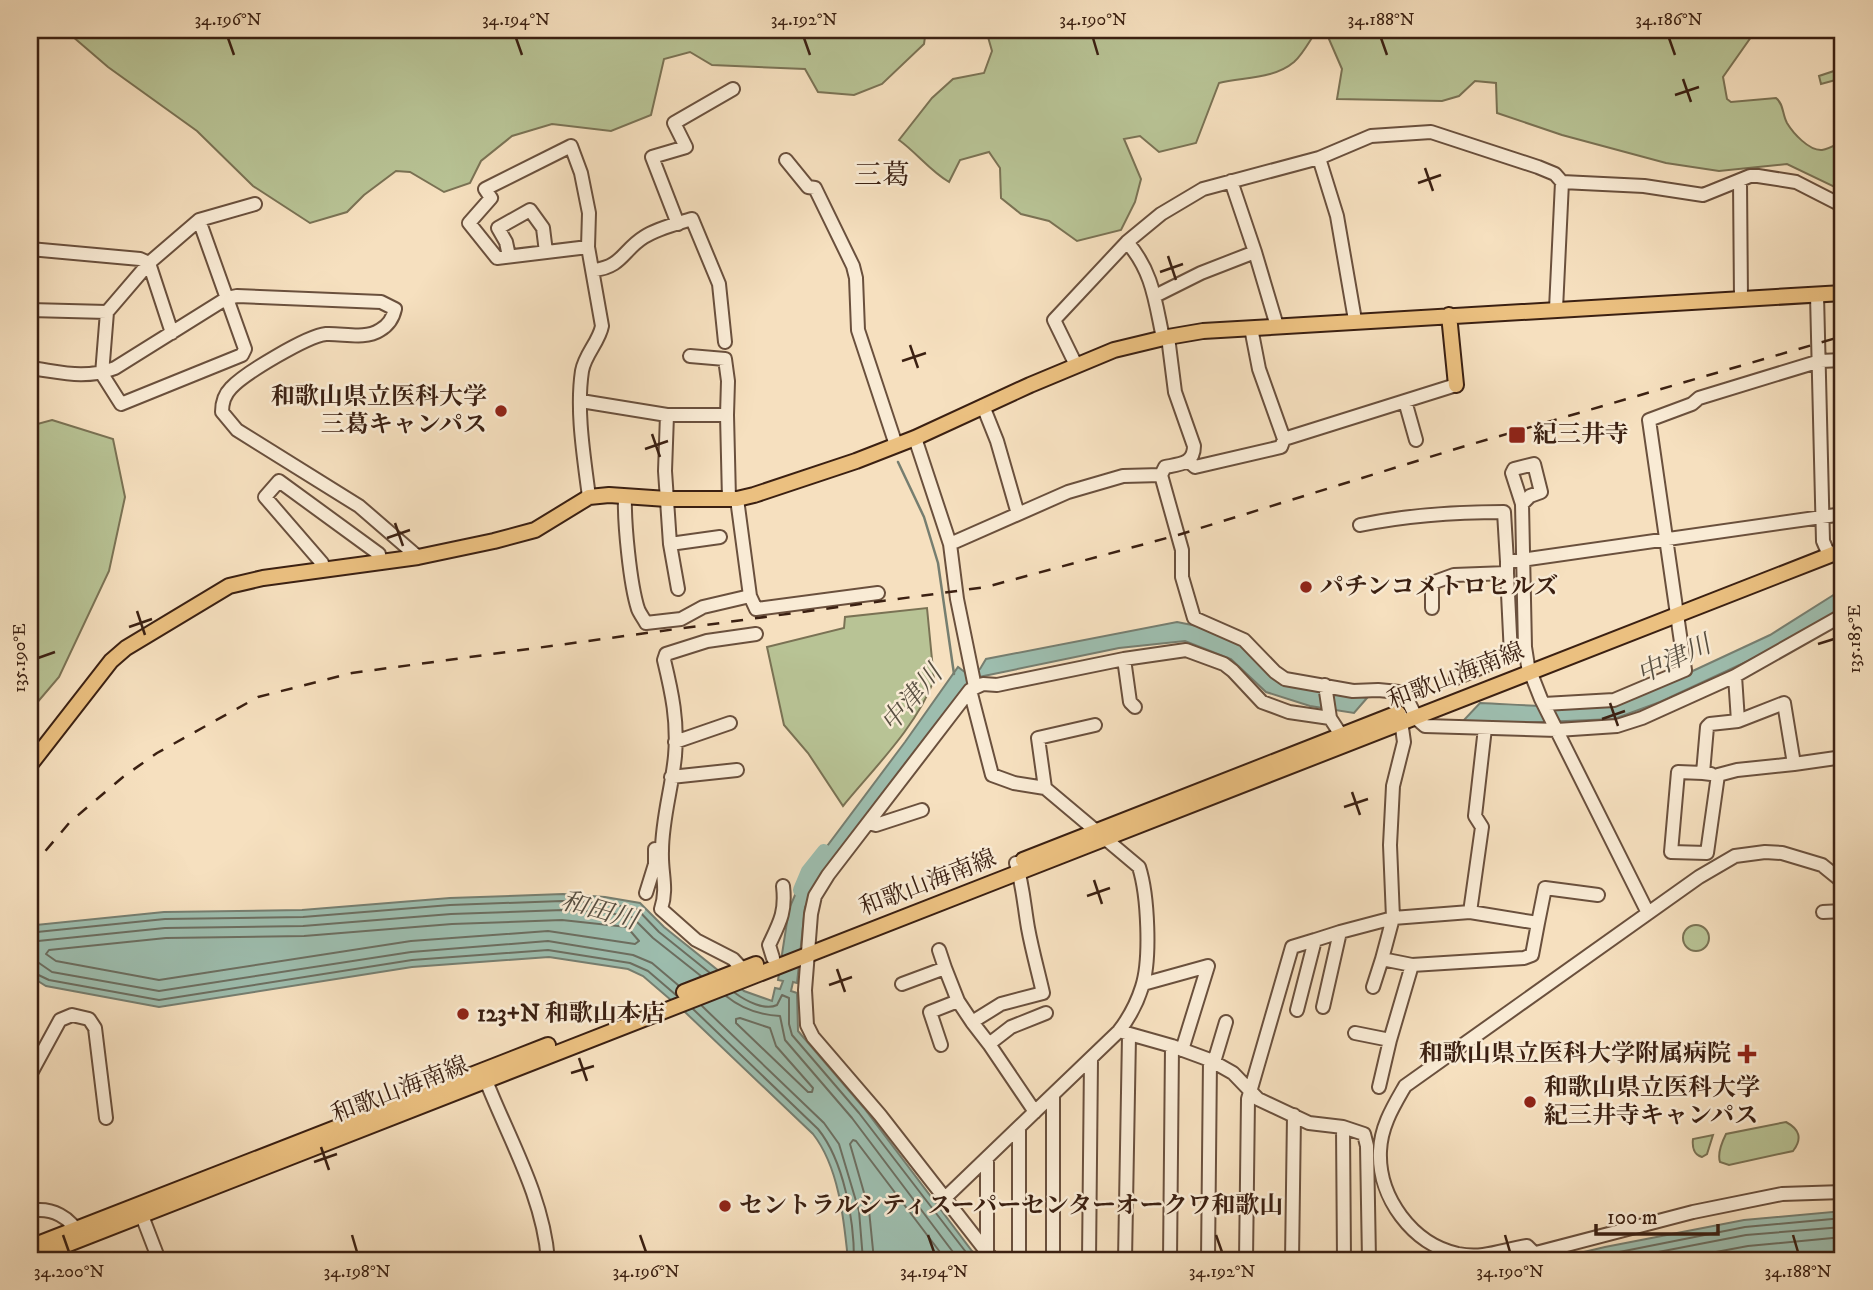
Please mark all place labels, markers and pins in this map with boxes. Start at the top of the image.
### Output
place label: 和歌山県立医科大学 三葛キャンパス [271,382,487,440]
marker: 和歌山県立医科大学 三葛キャンパス [493,403,509,419]
place label: 紀三井寺 [1533,420,1629,450]
marker: 紀三井寺 [1507,425,1527,445]
place label: パチンコメトロヒルズ [1320,572,1558,602]
marker: パチンコメトロヒルズ [1298,579,1314,595]
place label: 123+N 和歌山本店 [477,999,665,1029]
marker: 123+N 和歌山本店 [455,1006,471,1022]
place label: 和歌山県立医科大学附属病院 [1419,1039,1731,1069]
marker: 和歌山県立医科大学附属病院 [1737,1044,1757,1064]
place label: 和歌山県立医科大学 紀三井寺キャンパス [1544,1073,1760,1131]
marker: 和歌山県立医科大学 紀三井寺キャンパス [1522,1094,1538,1110]
place label: セントラルシティスーパーセンターオークワ和歌山 [739,1191,1283,1221]
marker: セントラルシティスーパーセンターオークワ和歌山 [717,1198,733,1214]

